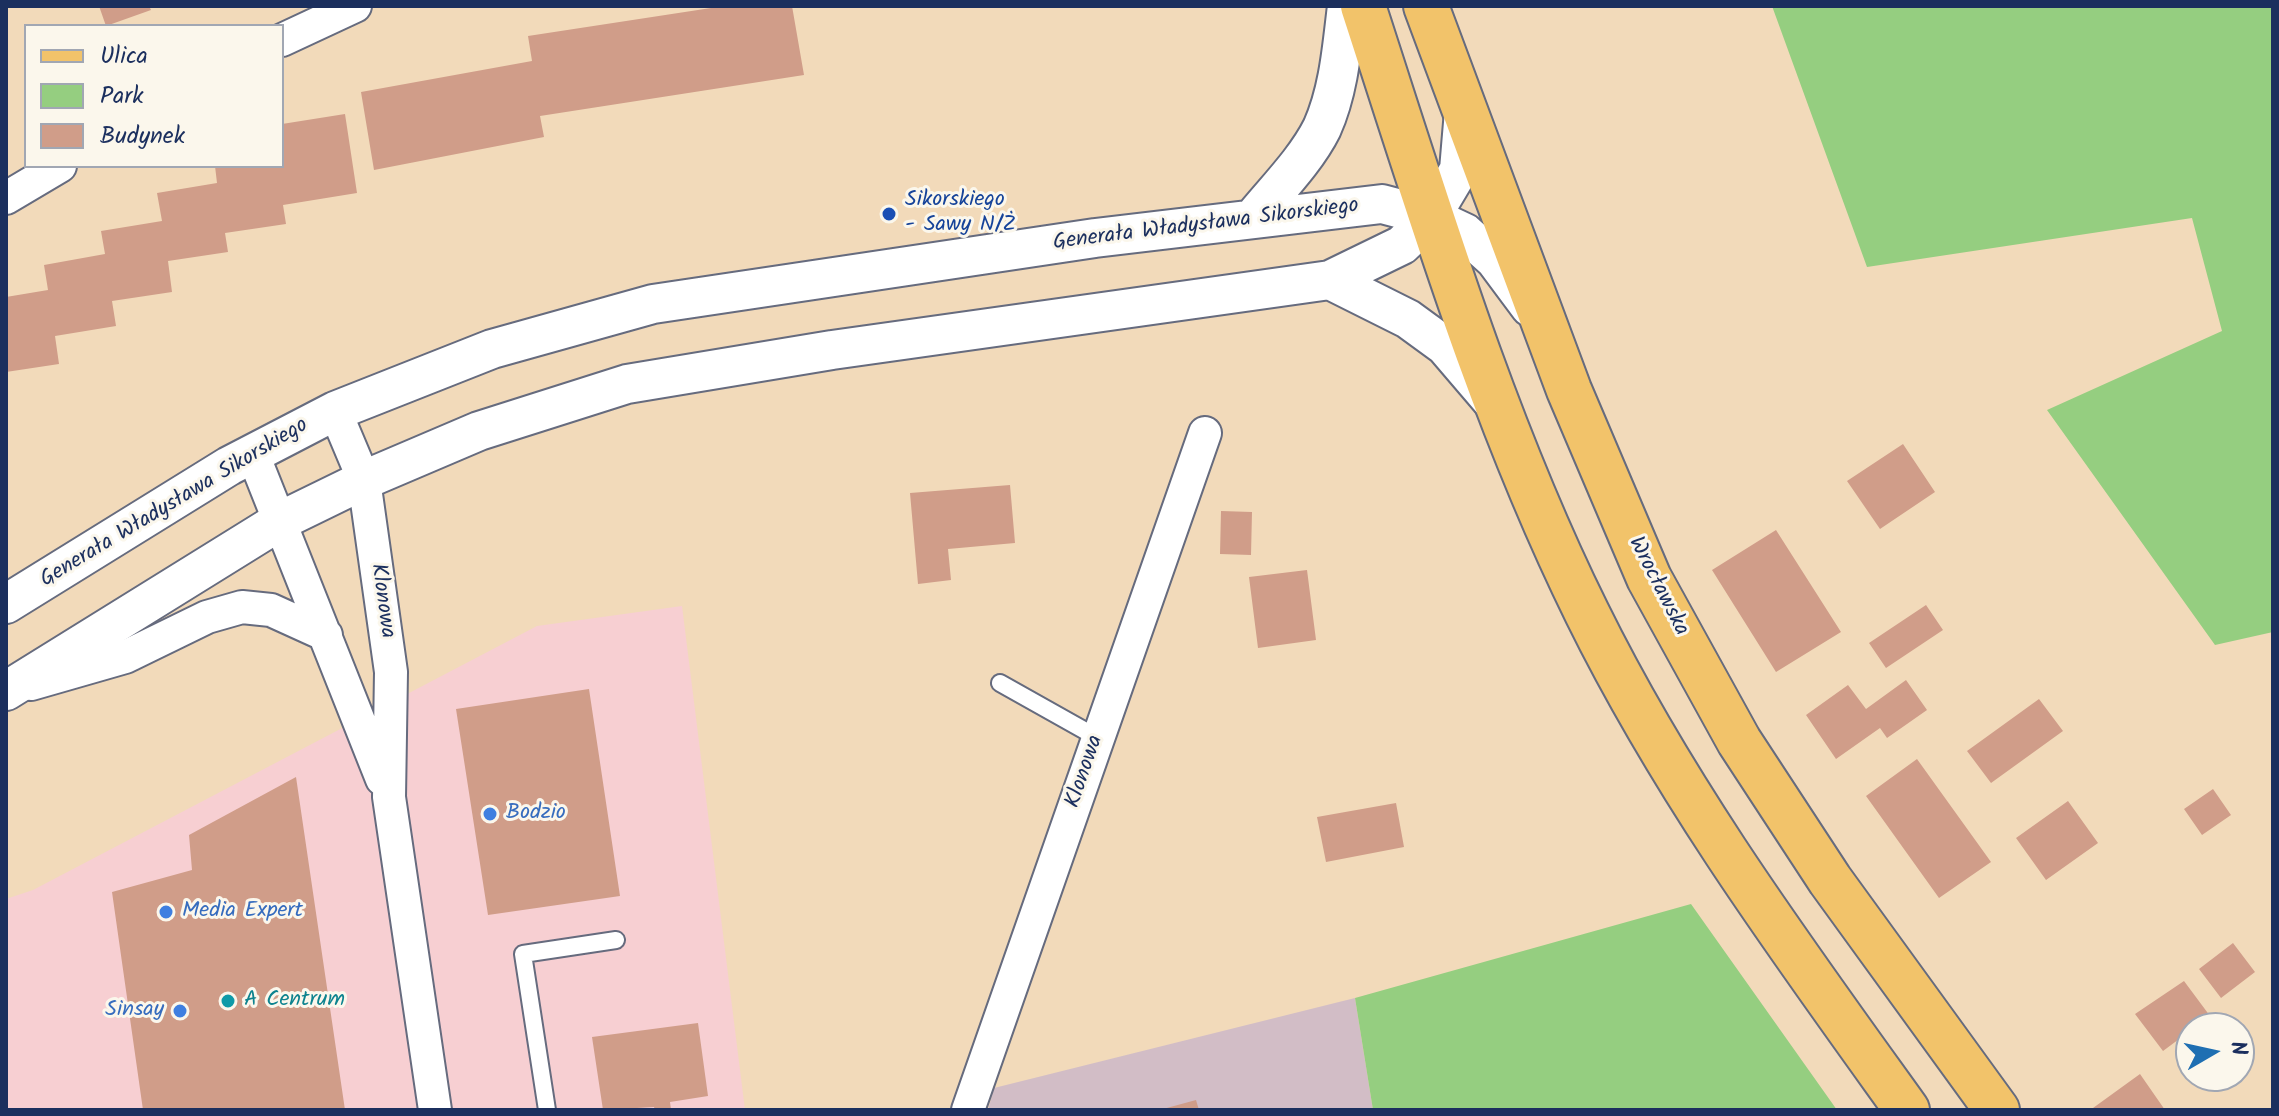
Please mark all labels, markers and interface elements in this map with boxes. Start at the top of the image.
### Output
legend [24,24,284,168]
text: Ulica [100,37,148,76]
text: Park [100,77,144,116]
text: Budynek [100,117,185,156]
place label: Sikorskiego - Sawy N/Ż [905,188,1016,240]
street label: Generała Władysława Sikorskiego [1052,194,1360,258]
marker: Sikorskiego - Sawy N/Ż [880,205,898,223]
street label: Generała Władysława Sikorskiego [36,413,314,595]
street label: Wrocławska [1621,533,1693,641]
street label: Klonowa [363,562,399,640]
street label: Klonowa [1061,732,1111,812]
place label: Bodzio [506,801,566,827]
marker: Bodzio [481,805,499,823]
place label: Media Expert [182,899,303,925]
marker: Media Expert [157,903,175,921]
place label: A Centrum [244,988,345,1014]
marker: A Centrum [219,992,237,1010]
place label: Sinsay [105,998,164,1024]
marker: Sinsay [171,1002,189,1020]
north arrow [2175,1012,2255,1092]
text: N [2219,1039,2256,1058]

